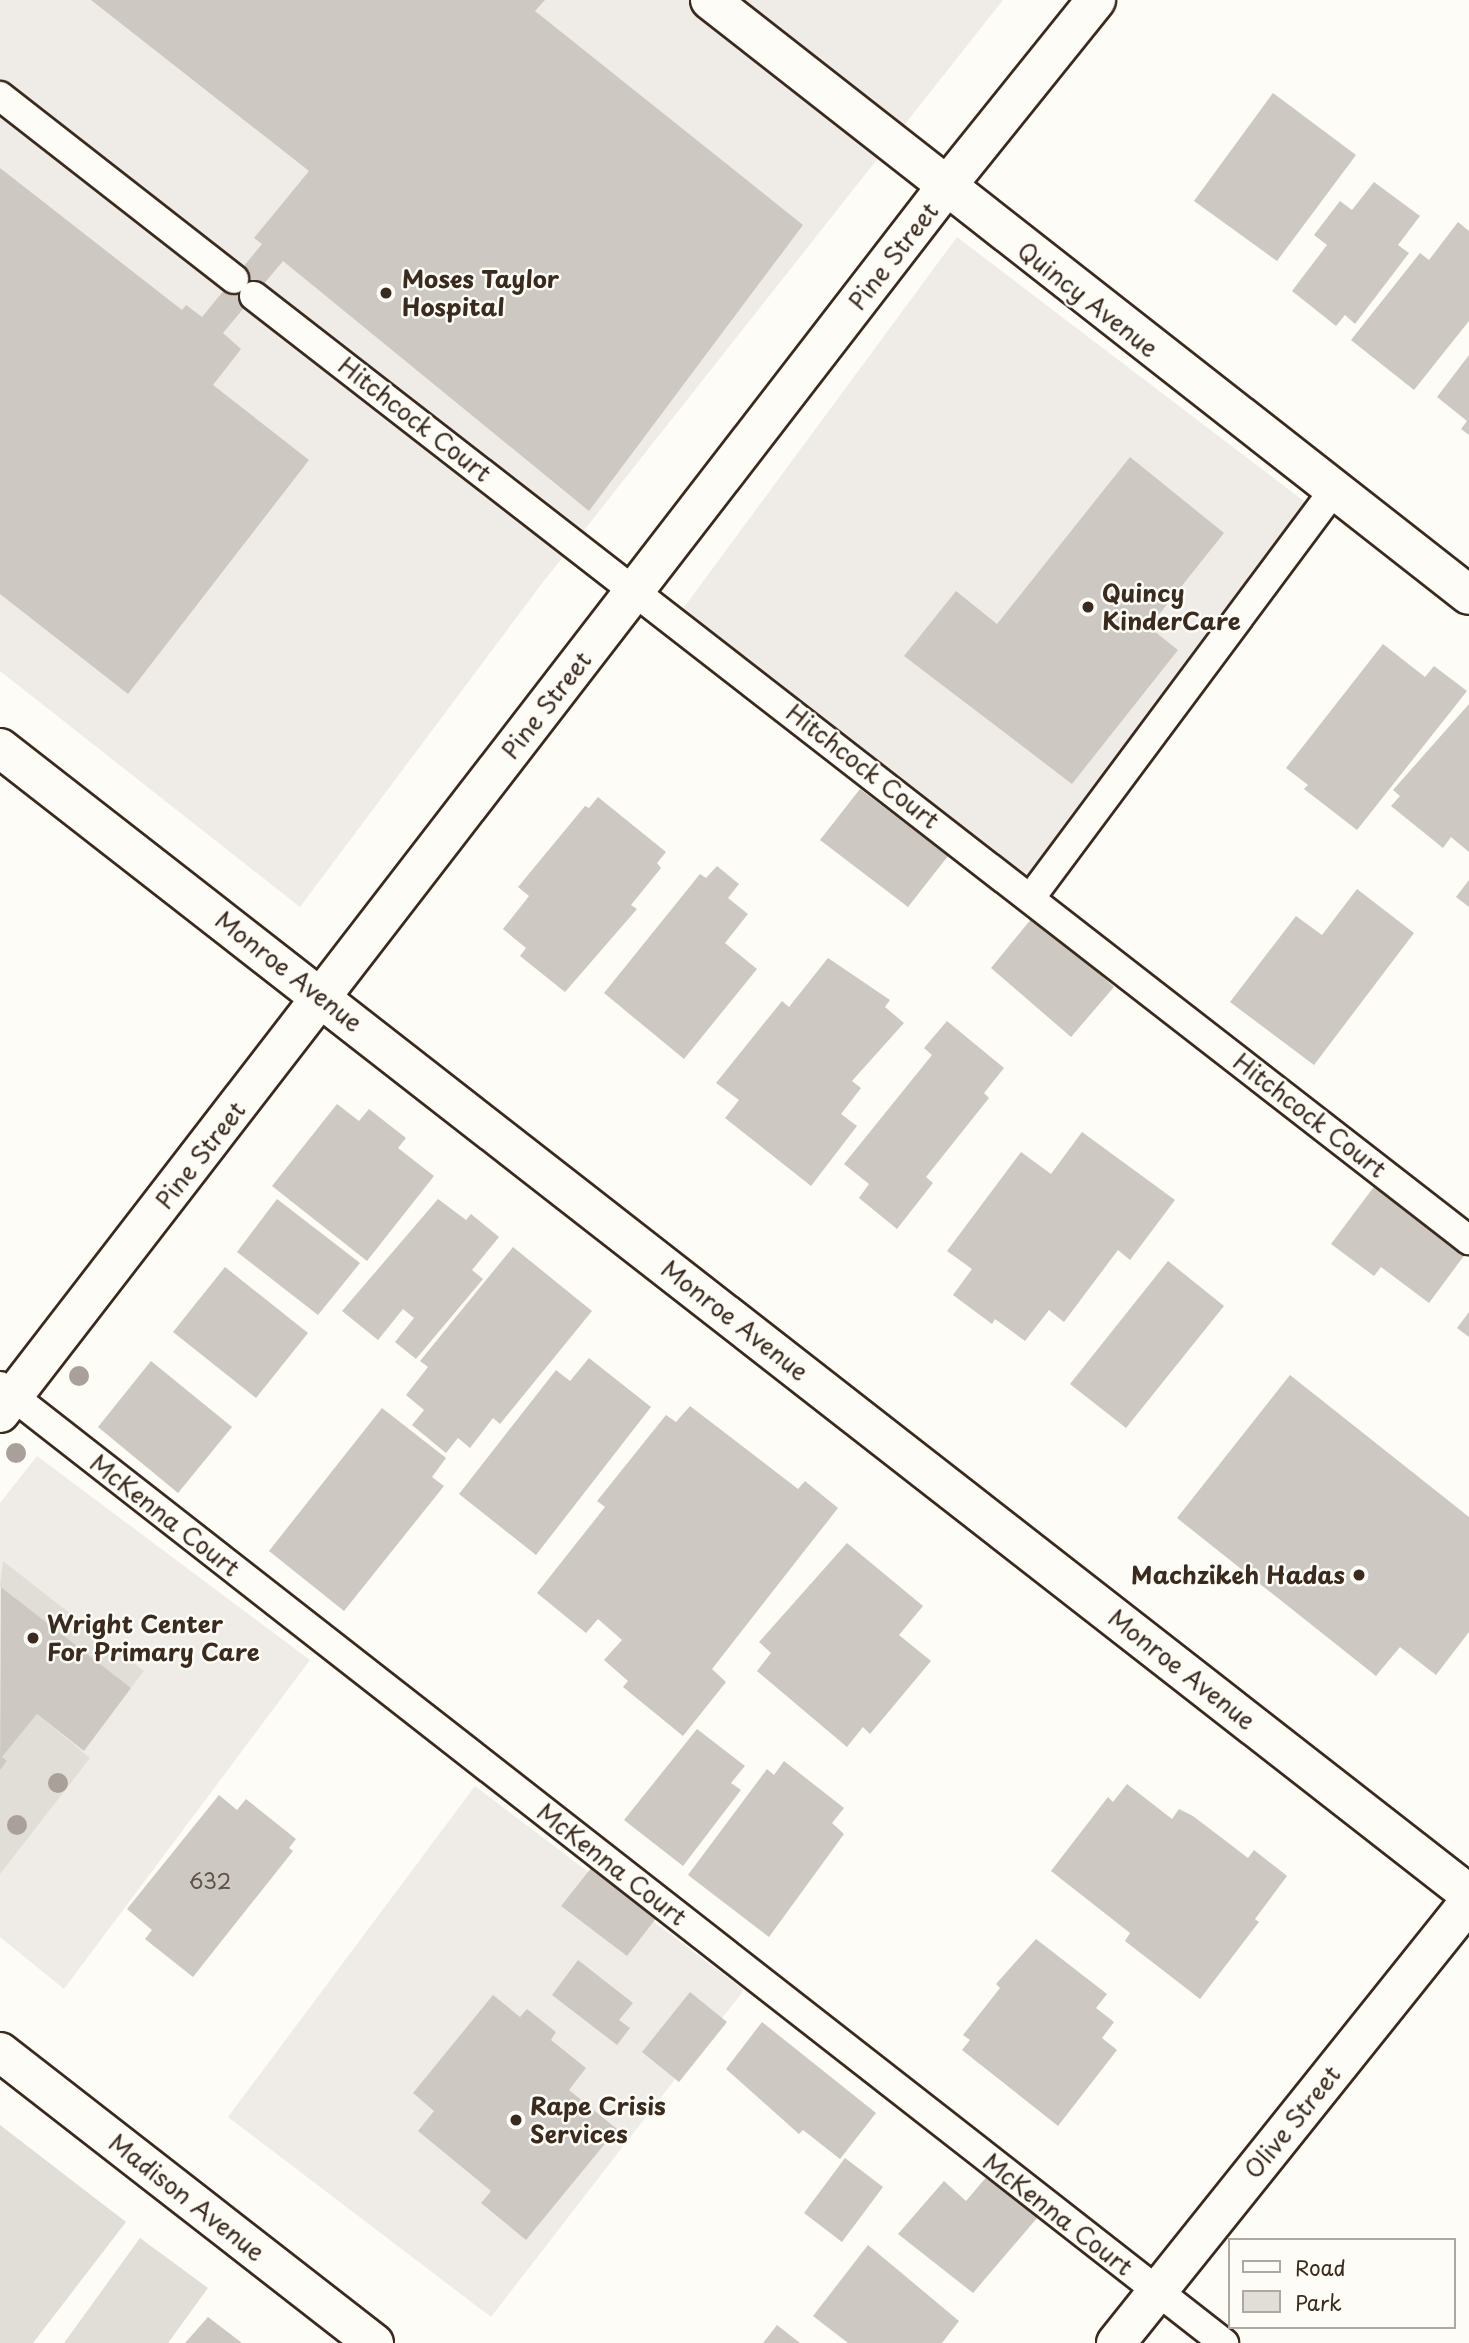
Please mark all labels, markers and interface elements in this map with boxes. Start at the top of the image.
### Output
street label: Pine Street [842,197,944,315]
street label: Quincy Avenue [1012,236,1164,362]
place label: Moses Taylor Hospital [402,265,560,321]
marker: Moses Taylor Hospital [376,283,396,303]
street label: Hitchcock Court [333,350,497,488]
place label: Quincy KinderCare [1102,579,1241,635]
marker: Quincy KinderCare [1080,599,1096,615]
street label: Pine Street [495,646,597,764]
street label: Hitchcock Court [781,697,945,835]
street label: Monroe Avenue [210,905,368,1037]
street label: Hitchcock Court [1228,1046,1392,1184]
street label: Pine Street [149,1096,251,1214]
street label: Monroe Avenue [656,1254,814,1386]
street label: McKenna Court [85,1448,245,1582]
place label: Machzikeh Hadas [1131,1561,1345,1589]
marker: Machzikeh Hadas [1351,1567,1367,1583]
street label: Monroe Avenue [1103,1603,1261,1735]
place label: Wright Center For Primary Care [47,1610,259,1666]
marker: Wright Center For Primary Care [25,1630,41,1646]
street label: McKenna Court [532,1797,692,1931]
house number: 632 [189,1867,231,1893]
street label: Olive Street [1238,2060,1346,2184]
place label: Rape Crisis Services [530,2092,666,2148]
marker: Rape Crisis Services [508,2112,524,2128]
street label: Madison Avenue [105,2128,269,2266]
street label: McKenna Court [978,2147,1138,2281]
legend [1228,2238,1455,2329]
text: Road [1295,2251,1346,2283]
text: Park [1295,2286,1342,2318]

